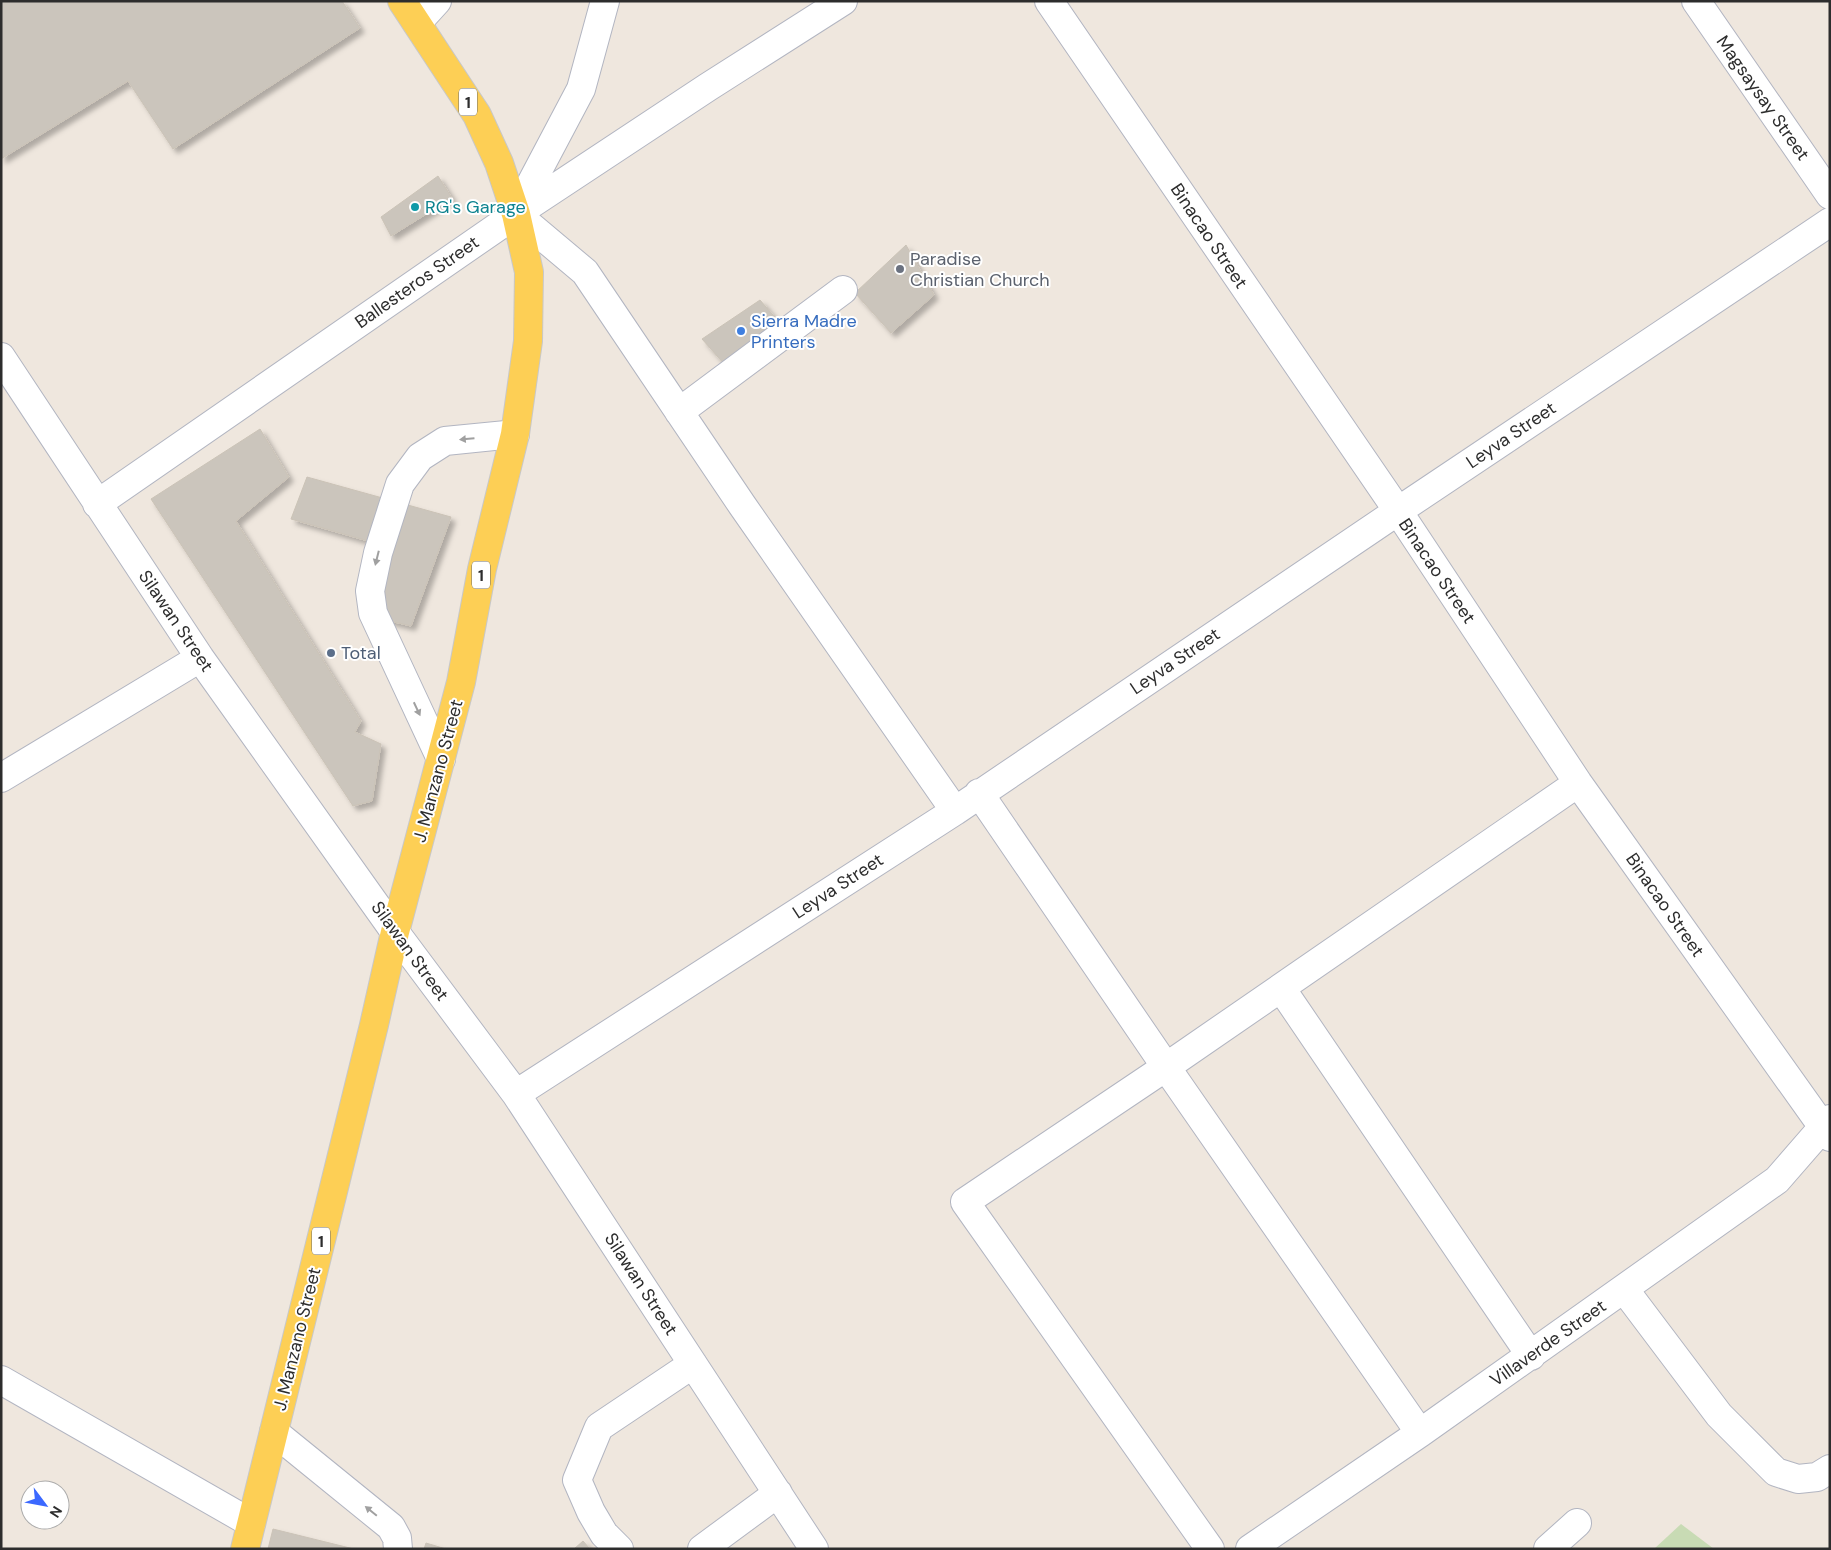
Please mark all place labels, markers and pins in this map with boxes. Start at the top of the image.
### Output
place label: RG's Garage [425,195,526,219]
marker: RG's Garage [409,201,421,213]
place label: Paradise Christian Church [910,247,1050,292]
marker: Paradise Christian Church [894,263,906,275]
place label: Sierra Madre Printers [751,309,857,354]
marker: Sierra Madre Printers [735,325,747,337]
place label: Total [341,641,381,665]
marker: Total [325,647,337,659]

